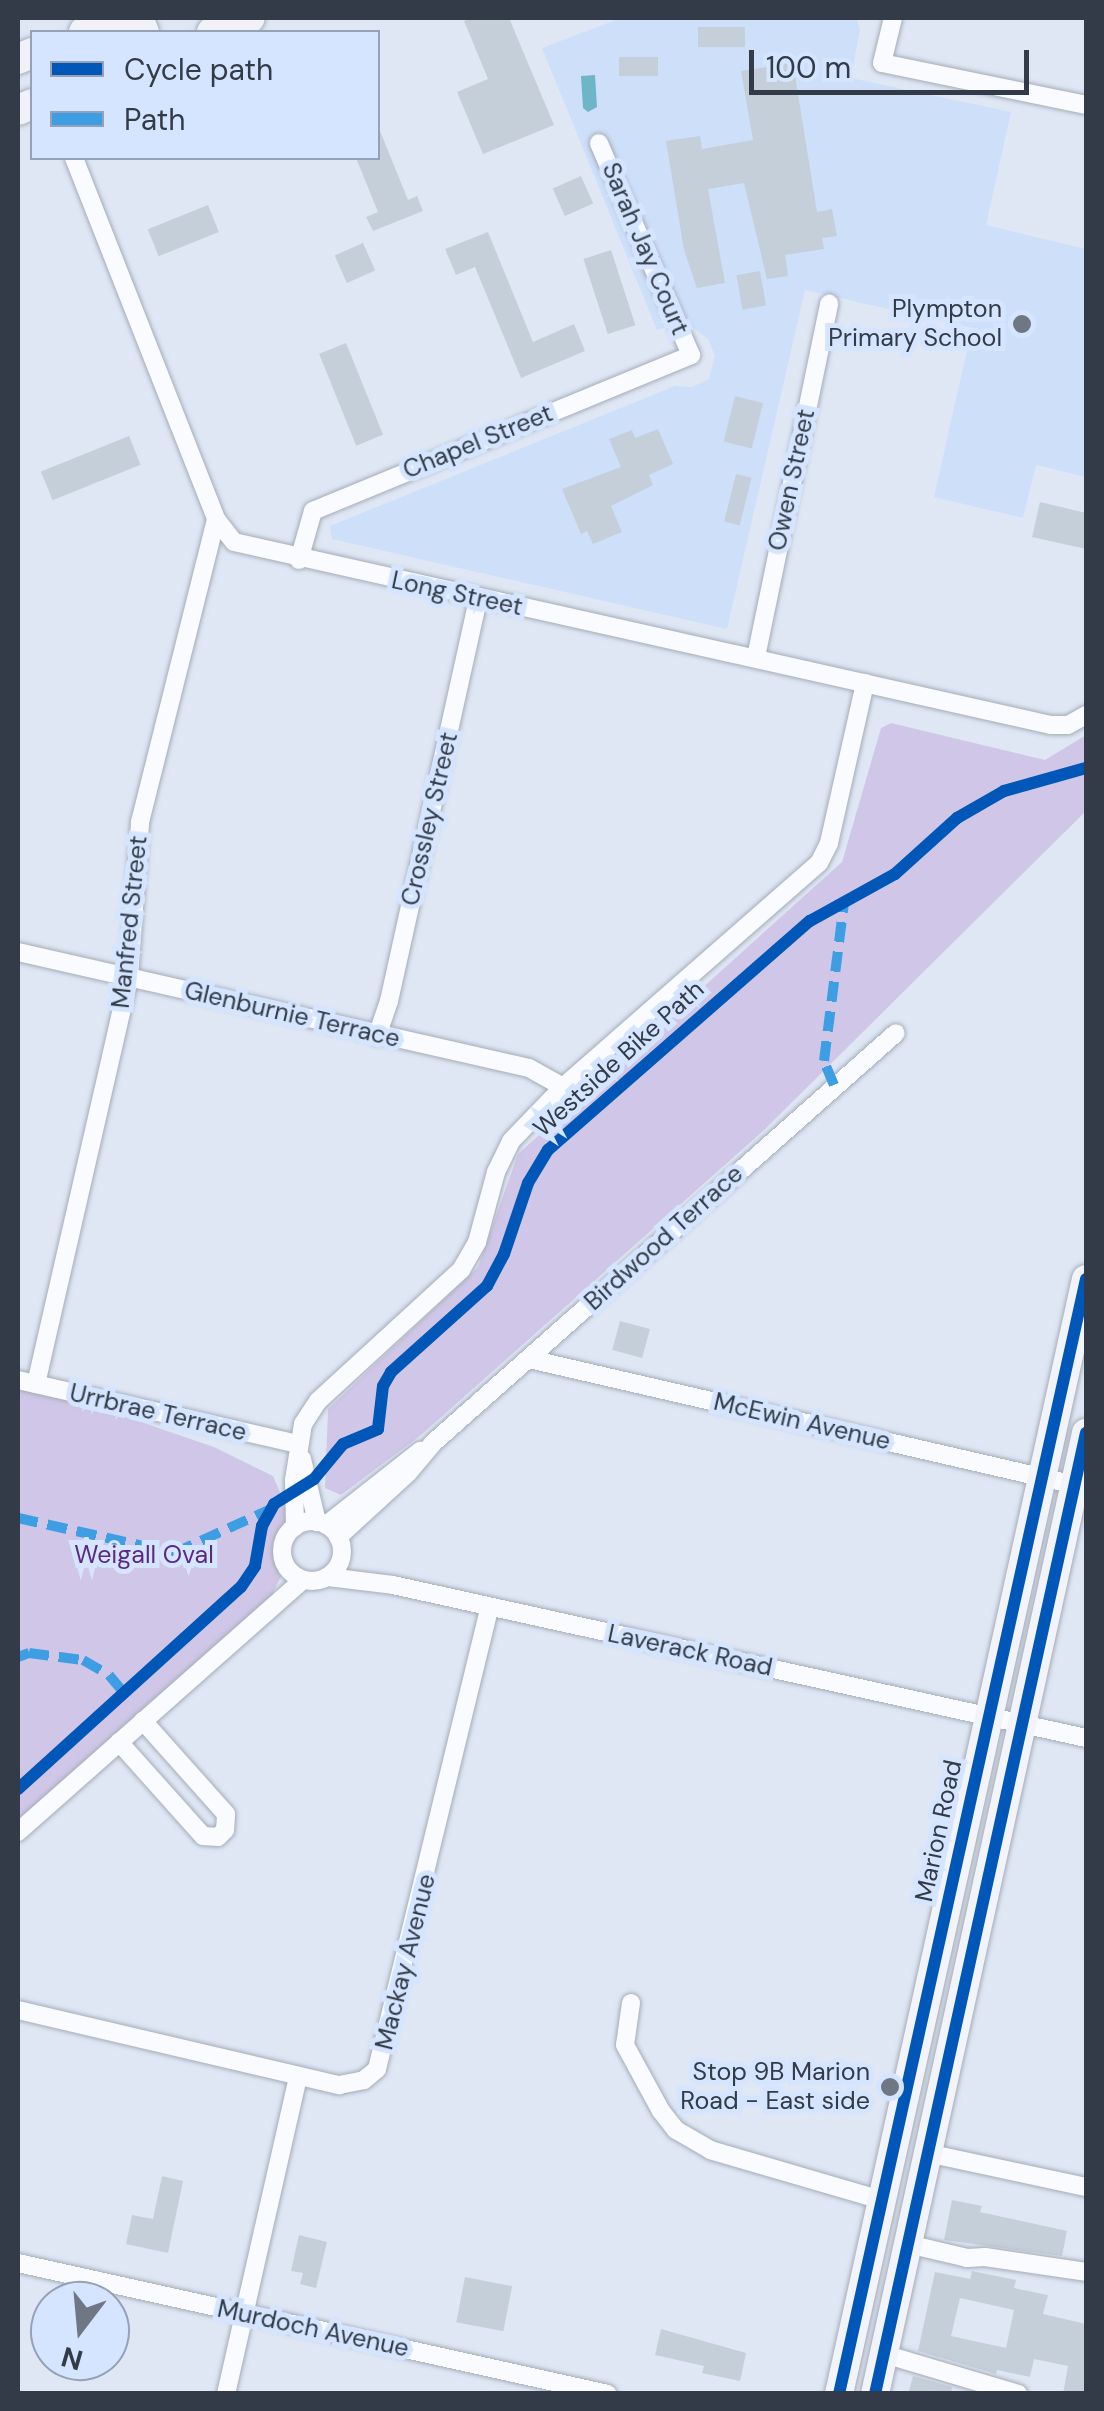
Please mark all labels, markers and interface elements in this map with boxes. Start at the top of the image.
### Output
legend [30,30,380,160]
scale bar [754,30,1034,92]
text: 100 m [766,48,851,87]
text: Cycle path [124,50,273,89]
text: Path [124,100,186,139]
street label: Sarah Jay Court [595,158,695,340]
place label: Plympton Primary School [828,295,1002,354]
marker: Plympton Primary School [1011,313,1033,335]
street label: Chapel Street [399,398,557,486]
street label: Owen Street [762,406,822,554]
street label: Long Street [389,565,525,623]
street label: Crossley Street [395,729,465,909]
street label: Manfred Street [106,834,154,1010]
street label: Westside Bike Path [528,975,710,1143]
street label: Glenburnie Terrace [181,976,403,1054]
street label: Birdwood Terrace [579,1159,749,1317]
street label: Urrbrae Terrace [67,1378,249,1448]
street label: McEwin Avenue [711,1387,893,1457]
park label: Weigall Oval [74,1540,214,1570]
street label: Laverack Road [605,1619,775,1683]
street label: Marion Road [909,1758,969,1904]
street label: Mackay Avenue [370,1871,442,2053]
place label: Stop 9B Marion Road - East side [680,2058,870,2117]
marker: Stop 9B Marion Road - East side [879,2076,901,2098]
north arrow [30,2281,130,2381]
street label: Murdoch Avenue [215,2294,411,2364]
text: N [57,2338,87,2379]

